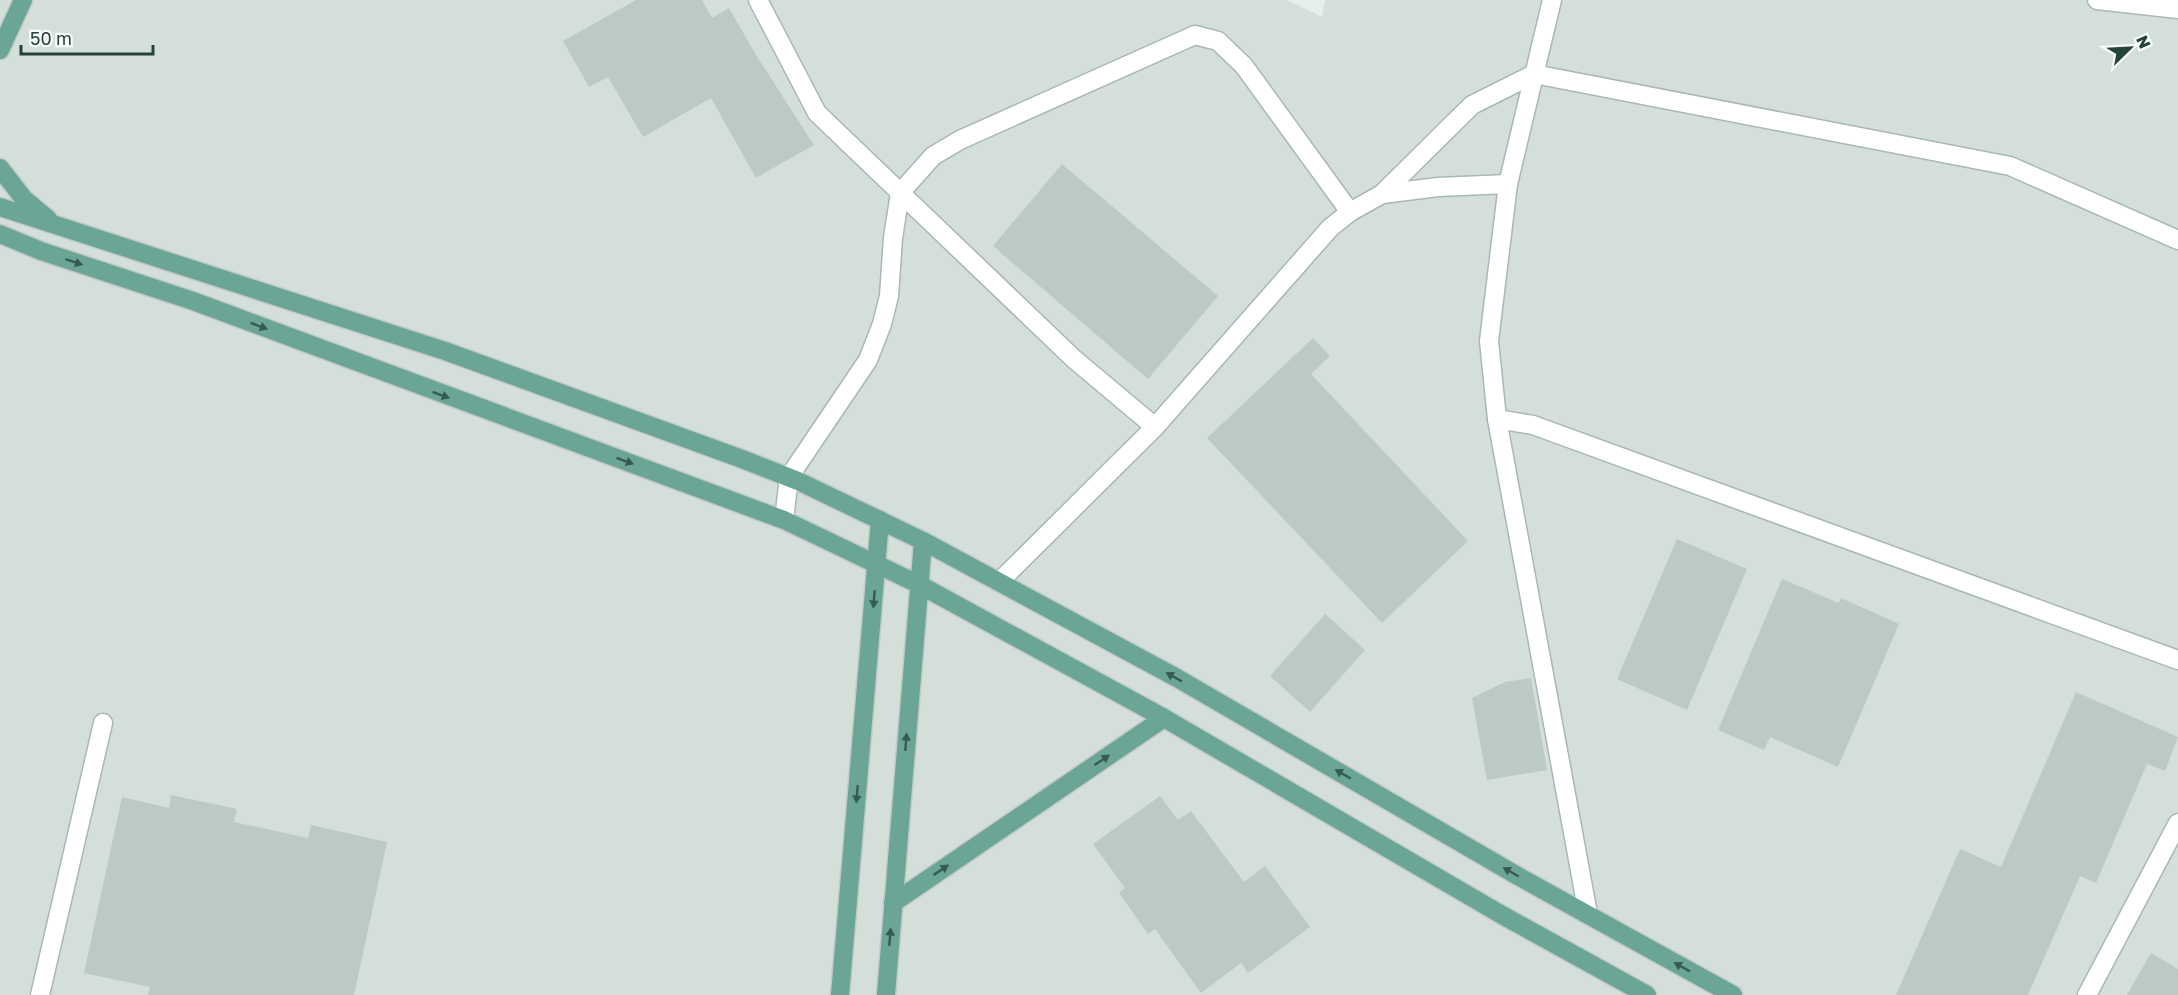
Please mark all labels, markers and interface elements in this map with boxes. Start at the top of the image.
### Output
scale bar [21,18,153,56]
north arrow [2100,18,2160,78]
text: 50 m [30,27,72,49]
text: N [2132,32,2155,52]
one-way arrow [66,258,84,267]
one-way arrow [250,322,268,331]
one-way arrow [432,390,450,400]
one-way arrow [616,456,634,466]
one-way arrow [869,590,878,609]
one-way arrow [1165,672,1182,682]
one-way arrow [902,733,911,752]
one-way arrow [1094,754,1110,766]
one-way arrow [1335,769,1351,780]
one-way arrow [852,784,862,803]
one-way arrow [933,864,949,876]
one-way arrow [1503,867,1520,877]
one-way arrow [885,927,895,946]
one-way arrow [1673,962,1690,972]

